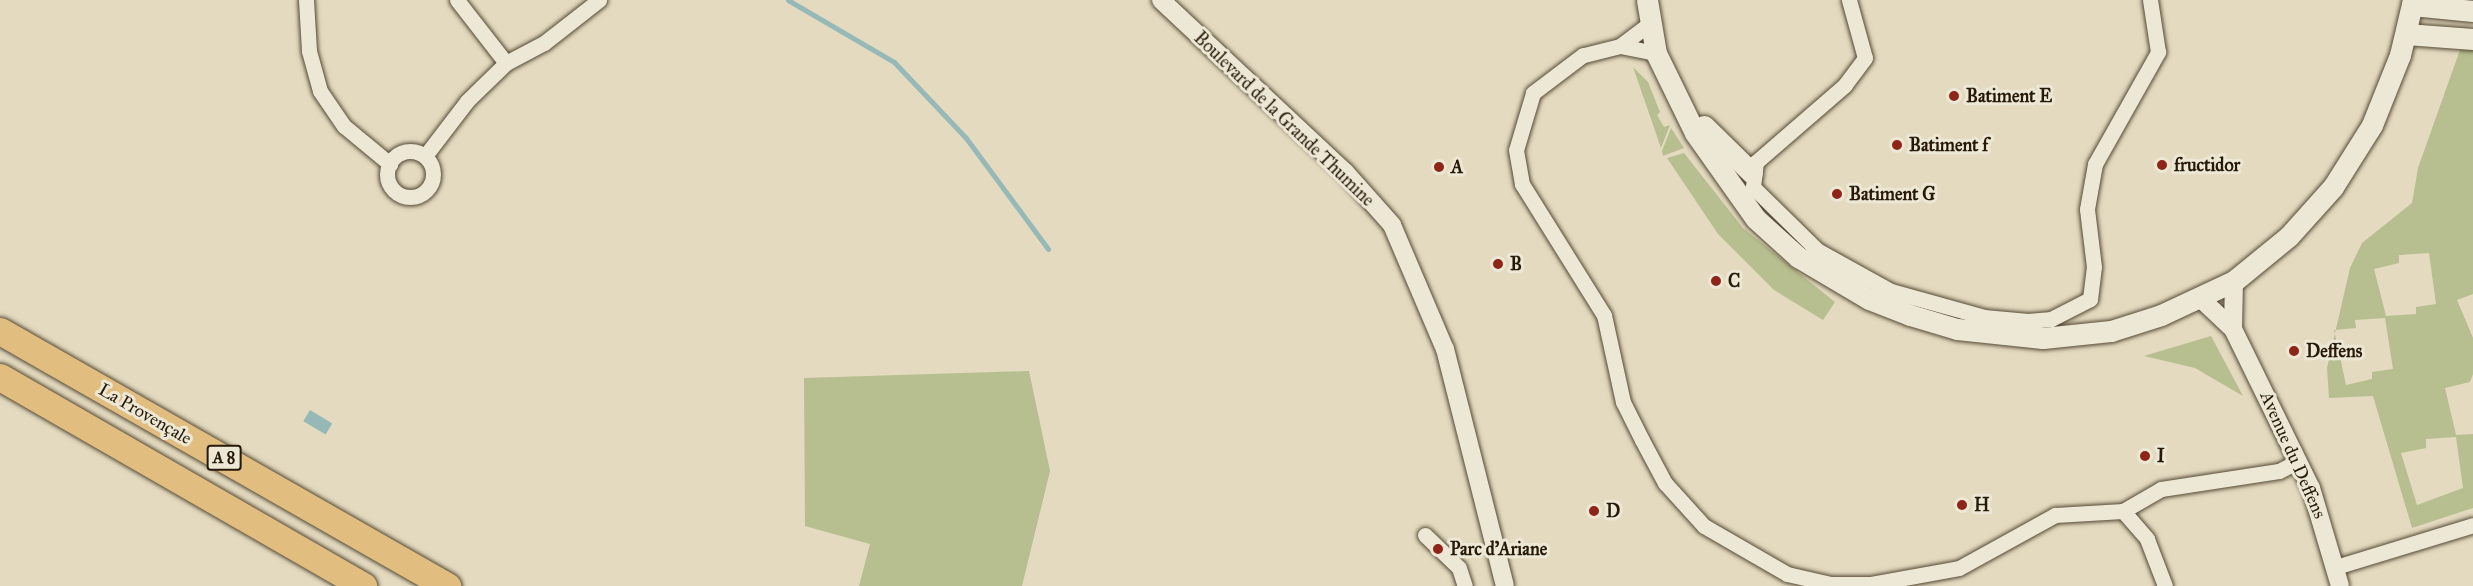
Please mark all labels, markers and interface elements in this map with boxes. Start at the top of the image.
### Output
street label: Boulevard de la Grande Thumine [1189,27,1379,211]
place label: Batiment E [1966,85,2052,107]
marker: Batiment E [1947,89,1961,103]
place label: Batiment f [1909,134,1988,156]
marker: Batiment f [1890,138,1904,152]
place label: fructidor [2174,154,2240,176]
place label: A [1451,156,1463,178]
marker: fructidor [2155,158,2169,172]
marker: A [1432,160,1446,174]
place label: Batiment G [1849,183,1935,205]
marker: Batiment G [1830,187,1844,201]
place label: B [1510,253,1522,275]
marker: B [1491,257,1505,271]
place label: C [1728,270,1740,292]
marker: C [1709,274,1723,288]
place label: Deffens [2306,340,2362,362]
marker: Deffens [2287,344,2301,358]
street label: La Provençale [95,379,195,449]
street label: Avenue du Deffens [2255,388,2331,522]
road number: A 8 [206,445,242,471]
place label: I [2157,445,2165,467]
marker: I [2138,449,2152,463]
place label: H [1974,494,1990,516]
marker: H [1955,498,1969,512]
place label: D [1606,500,1620,522]
marker: D [1587,504,1601,518]
place label: Parc d'Ariane [1450,538,1547,560]
marker: Parc d'Ariane [1431,542,1445,556]

